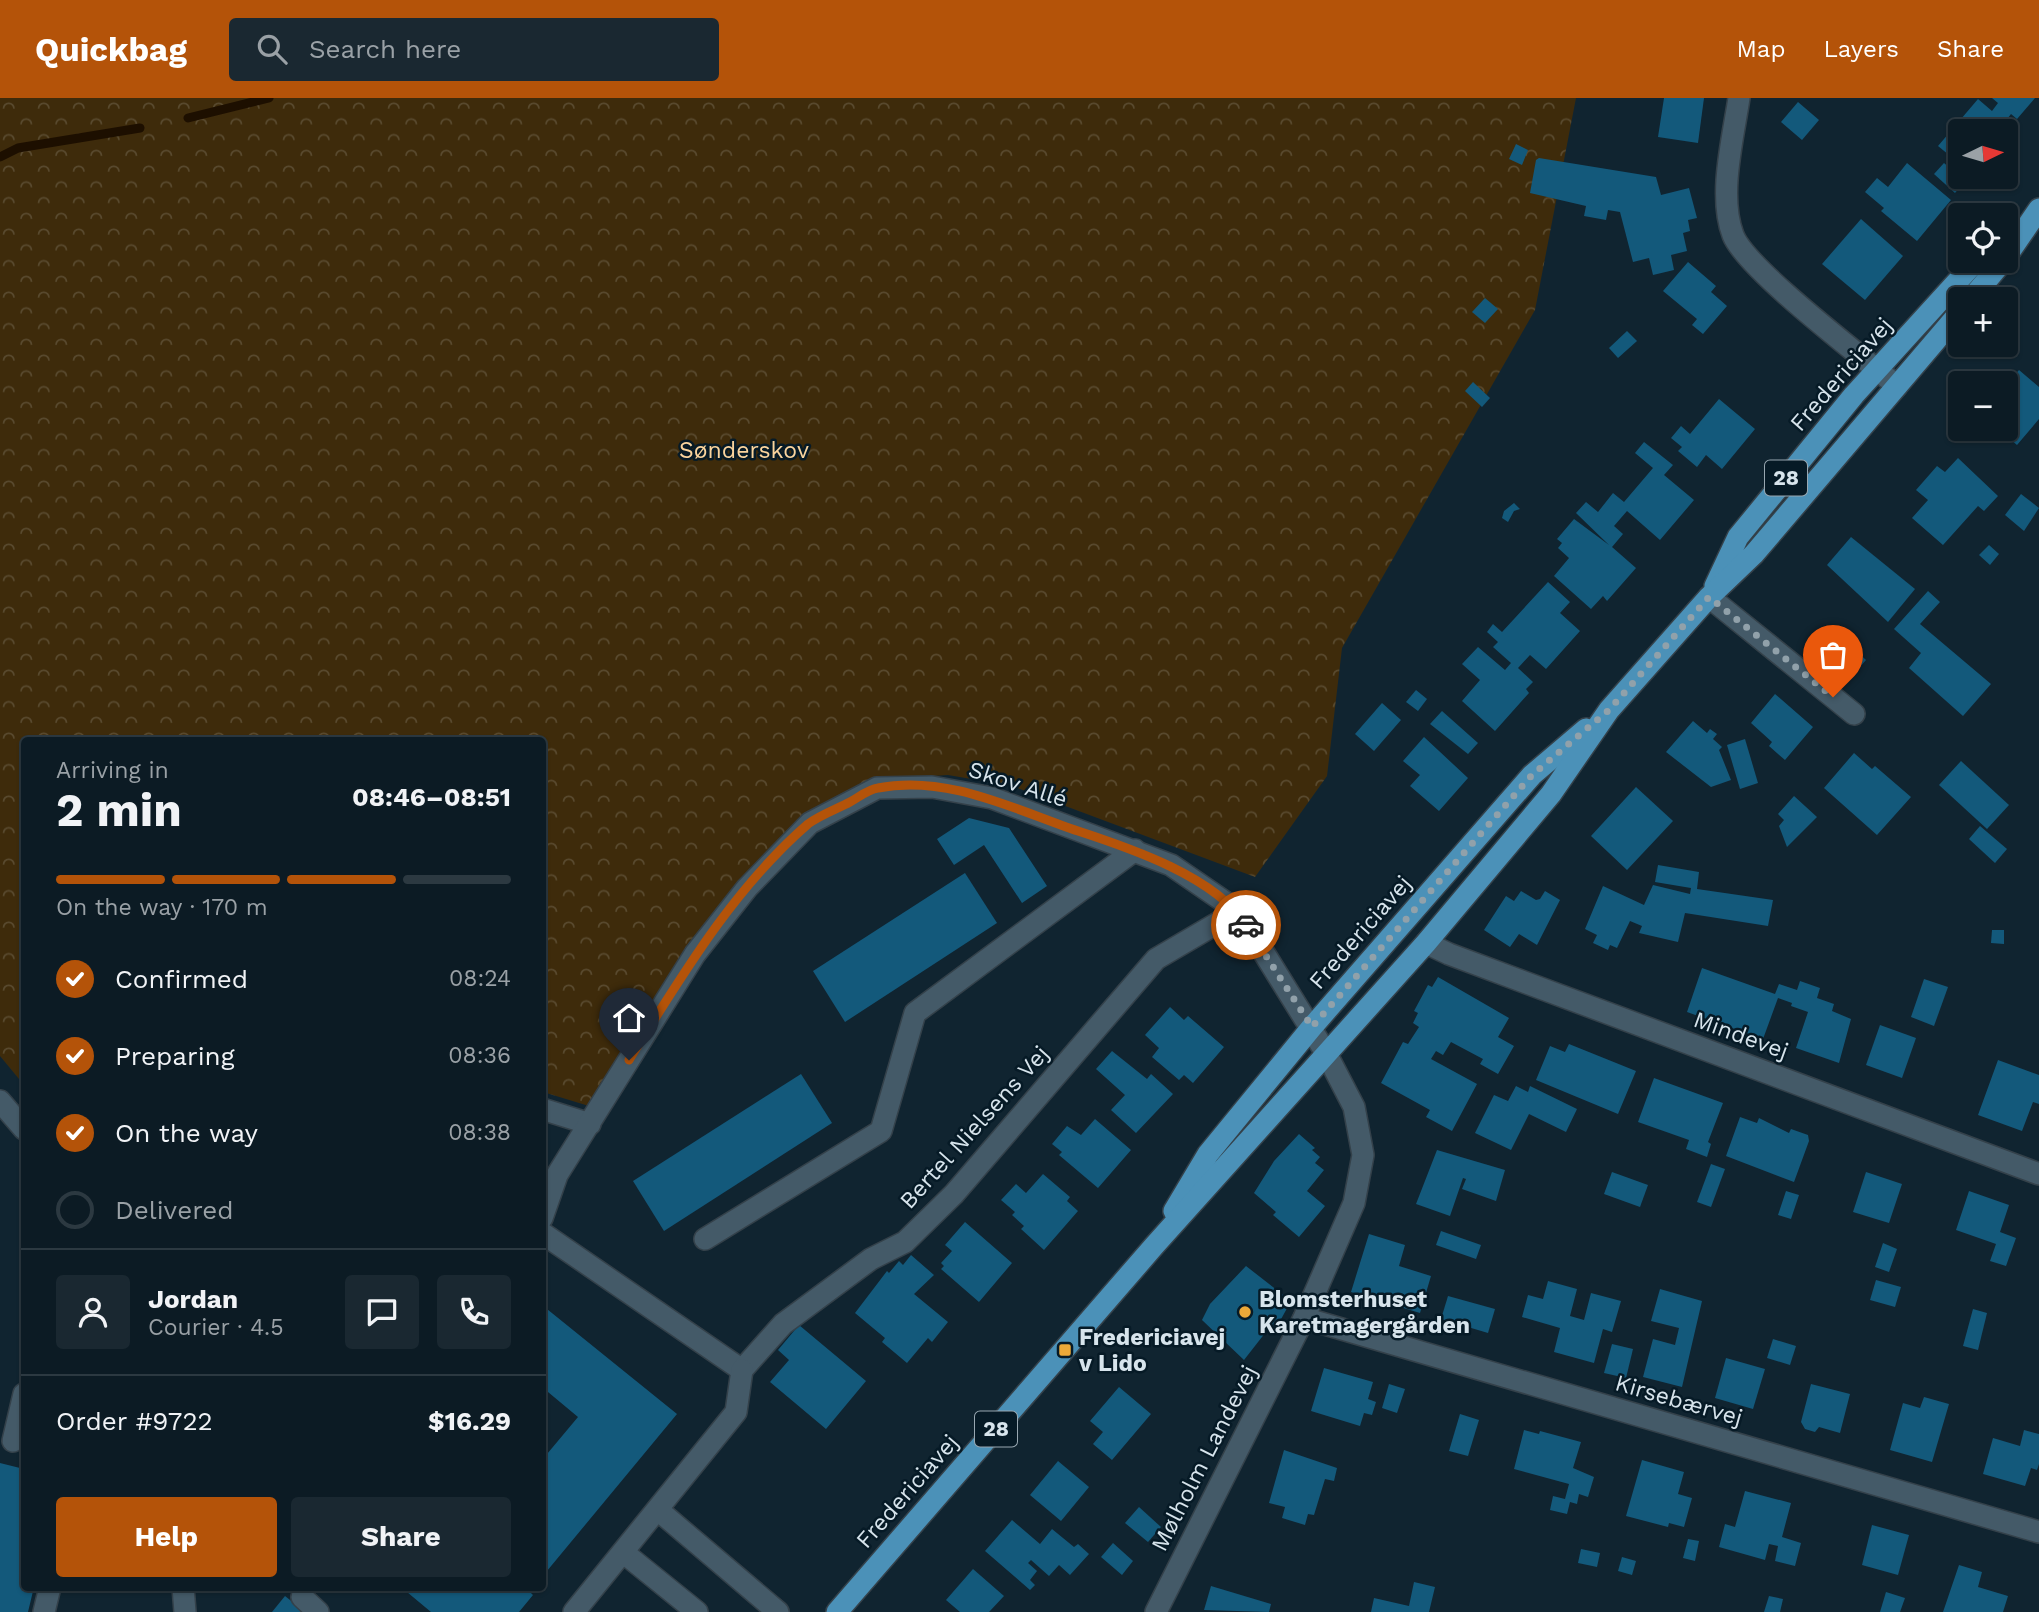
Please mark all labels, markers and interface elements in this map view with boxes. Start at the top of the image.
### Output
search box [229,18,719,81]
text: Quickbag [35,30,187,69]
icon: search [253,30,291,68]
text: Search here [309,34,461,64]
text: Map [1737,35,1785,63]
text: Layers [1823,35,1899,63]
text: Share [1937,35,2004,63]
north arrow [1948,119,2018,189]
map controls [1948,119,2018,441]
button: locate [1948,203,2018,273]
button: + [1948,287,2018,357]
street label: Fredericiavej [1785,312,1898,437]
button: − [1948,371,2018,441]
park label: Sønderskov [679,437,809,464]
road number: 28 [1765,460,1807,496]
pin [1803,625,1863,697]
icon: bag [1814,636,1852,674]
street label: Skov Allé [965,756,1071,813]
text: Arriving in [56,757,169,784]
text: 08:46–08:51 [352,782,511,812]
text: 2 min [56,783,182,837]
street label: Fredericiavej [1304,870,1417,995]
courier [1211,890,1281,960]
text: On the way · 170 m [56,894,268,921]
icon: car [1227,906,1265,944]
icon: check [56,960,94,998]
text: Confirmed [115,964,248,994]
text: 08:24 [449,965,511,992]
pin [599,988,659,1060]
icon: home [610,999,648,1037]
street label: Mindevej [1690,1006,1792,1065]
icon: check [56,1037,94,1075]
text: Preparing [115,1041,235,1071]
street label: Bertel Nielsens Vej [894,1041,1054,1214]
text: 08:36 [448,1042,511,1069]
icon: check [56,1114,94,1152]
text: On the way [115,1118,258,1148]
text: 08:38 [448,1119,511,1146]
text: Delivered [115,1195,234,1225]
button: person [56,1275,130,1349]
button: chat [345,1275,419,1349]
button: phone [437,1275,511,1349]
text: Jordan [148,1284,238,1314]
place label: Blomsterhuset Karetmagergården [1259,1286,1470,1339]
marker: Blomsterhuset Karetmagergården [1237,1304,1253,1320]
text: Courier · 4.5 [148,1314,284,1341]
place label: Fredericiavej v Lido [1078,1324,1225,1377]
marker: Fredericiavej v Lido [1057,1342,1073,1358]
street label: Mølholm Landevej [1146,1361,1263,1556]
street label: Kirsebærvej [1612,1369,1746,1432]
text: Order #9722 [56,1406,213,1436]
text: $16.29 [428,1406,511,1436]
road number: 28 [975,1412,1017,1446]
street label: Fredericiavej [851,1429,964,1554]
button: Help [56,1497,277,1577]
button: Share [291,1497,511,1577]

